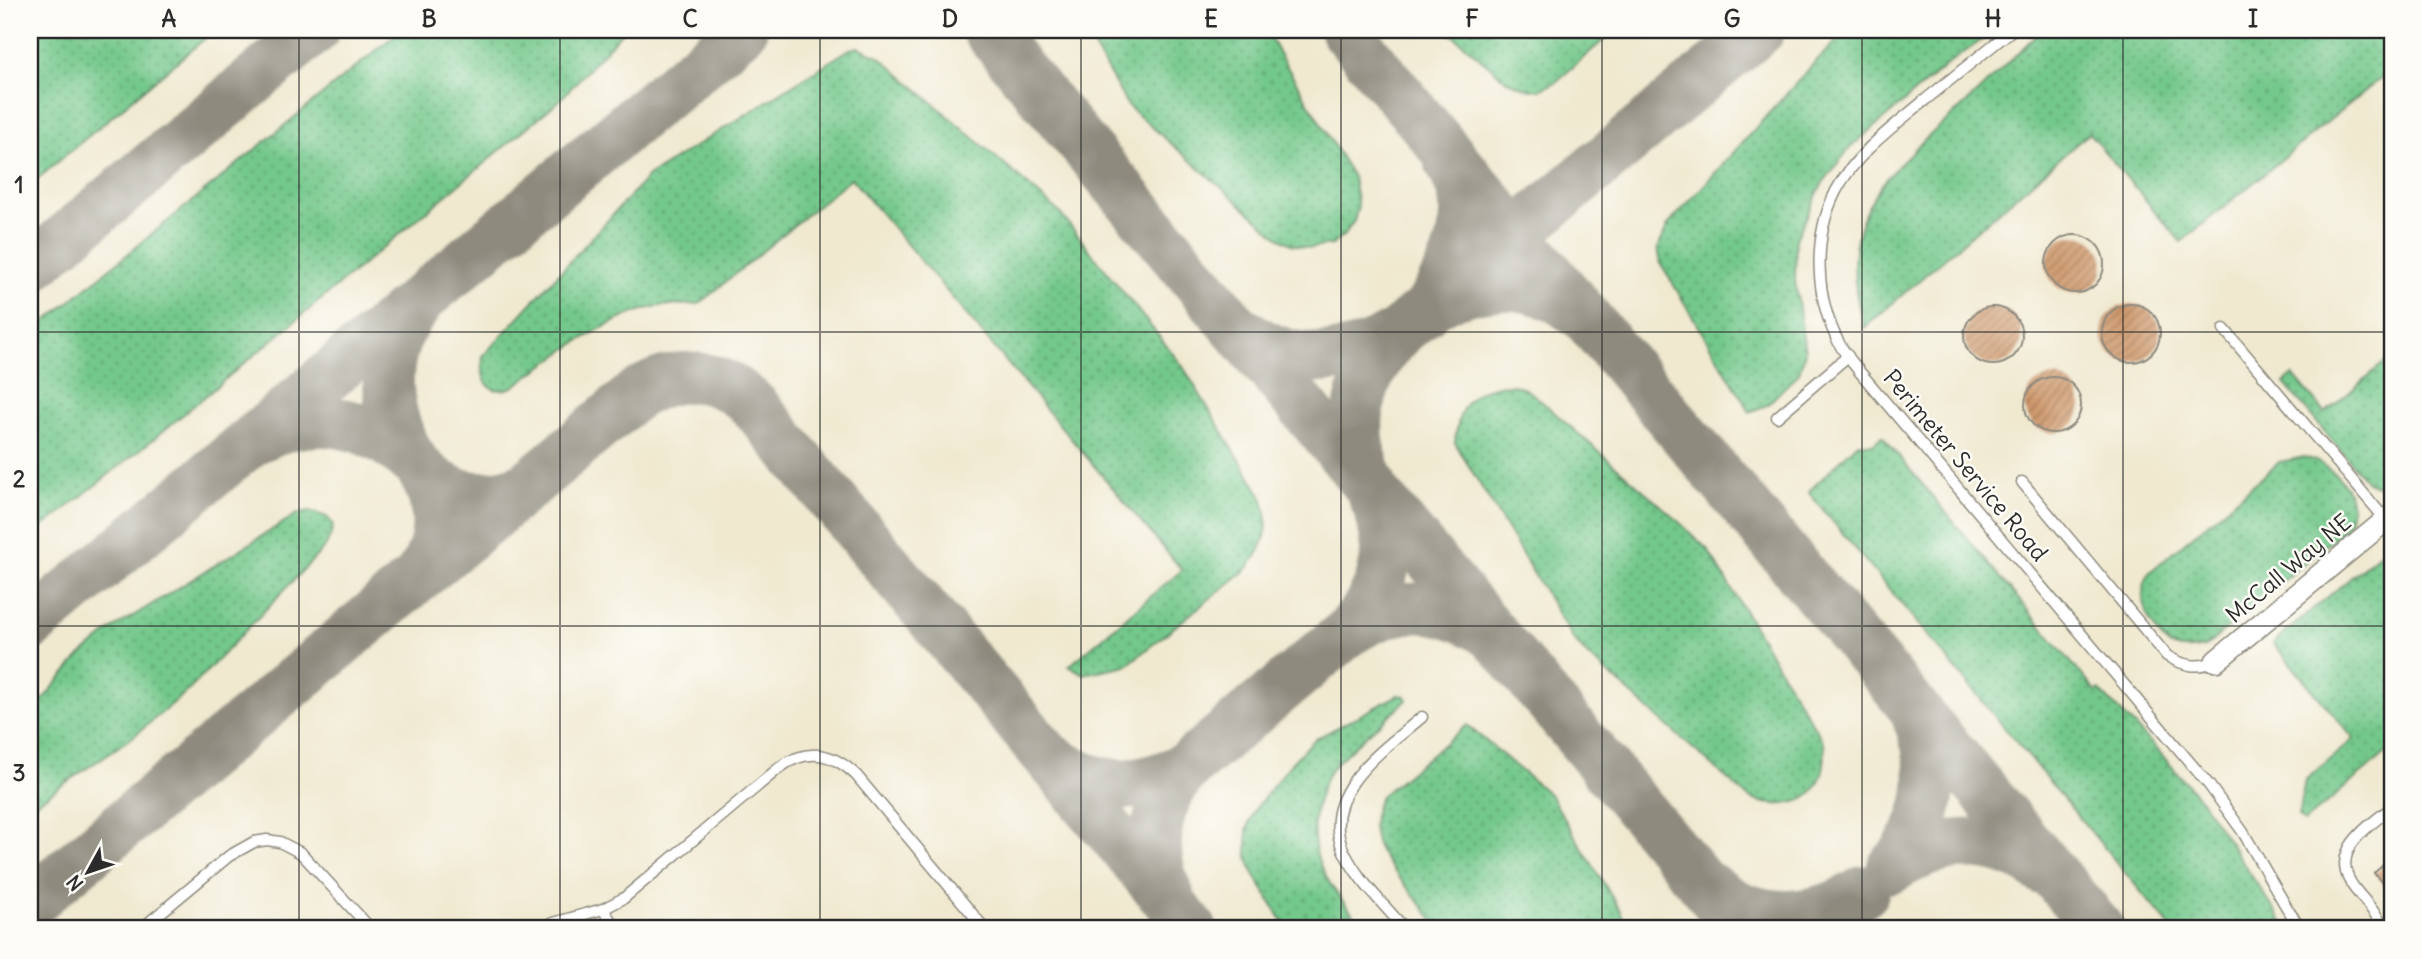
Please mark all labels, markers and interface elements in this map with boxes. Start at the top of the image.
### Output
text: A [162,4,177,33]
text: B [421,4,437,33]
text: C [682,4,698,33]
text: D [942,4,958,33]
text: E [1204,4,1218,33]
text: F [1465,4,1479,33]
text: G [1724,4,1740,33]
text: H [1985,4,2001,33]
text: I [2248,4,2258,33]
text: 1 [14,170,24,199]
street label: Perimeter Service Road [1877,363,2055,567]
text: 2 [13,464,26,493]
street label: McCall Way NE [2219,507,2357,629]
text: 3 [12,758,26,787]
north arrow [52,836,122,906]
text: N [62,870,88,896]

